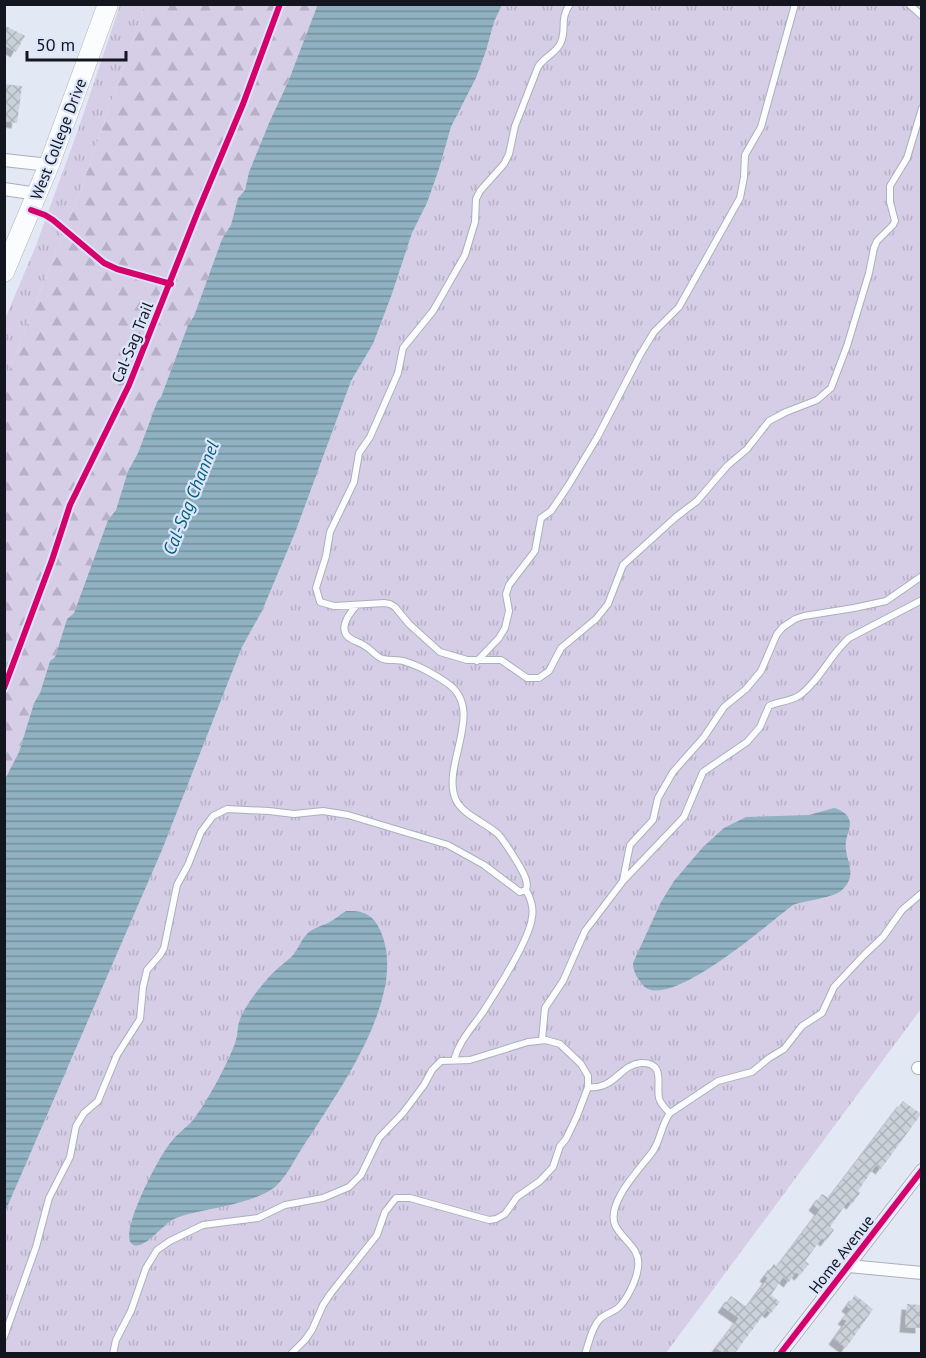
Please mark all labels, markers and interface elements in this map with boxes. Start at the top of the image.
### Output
scale bar [27,24,126,62]
text: 50 m [36,33,75,56]
street label: West College Drive [26,75,90,203]
street label: Cal-Sag Trail [107,298,157,385]
water label: Cal-Sag Channel [157,437,224,558]
street label: Home Avenue [804,1211,878,1297]

